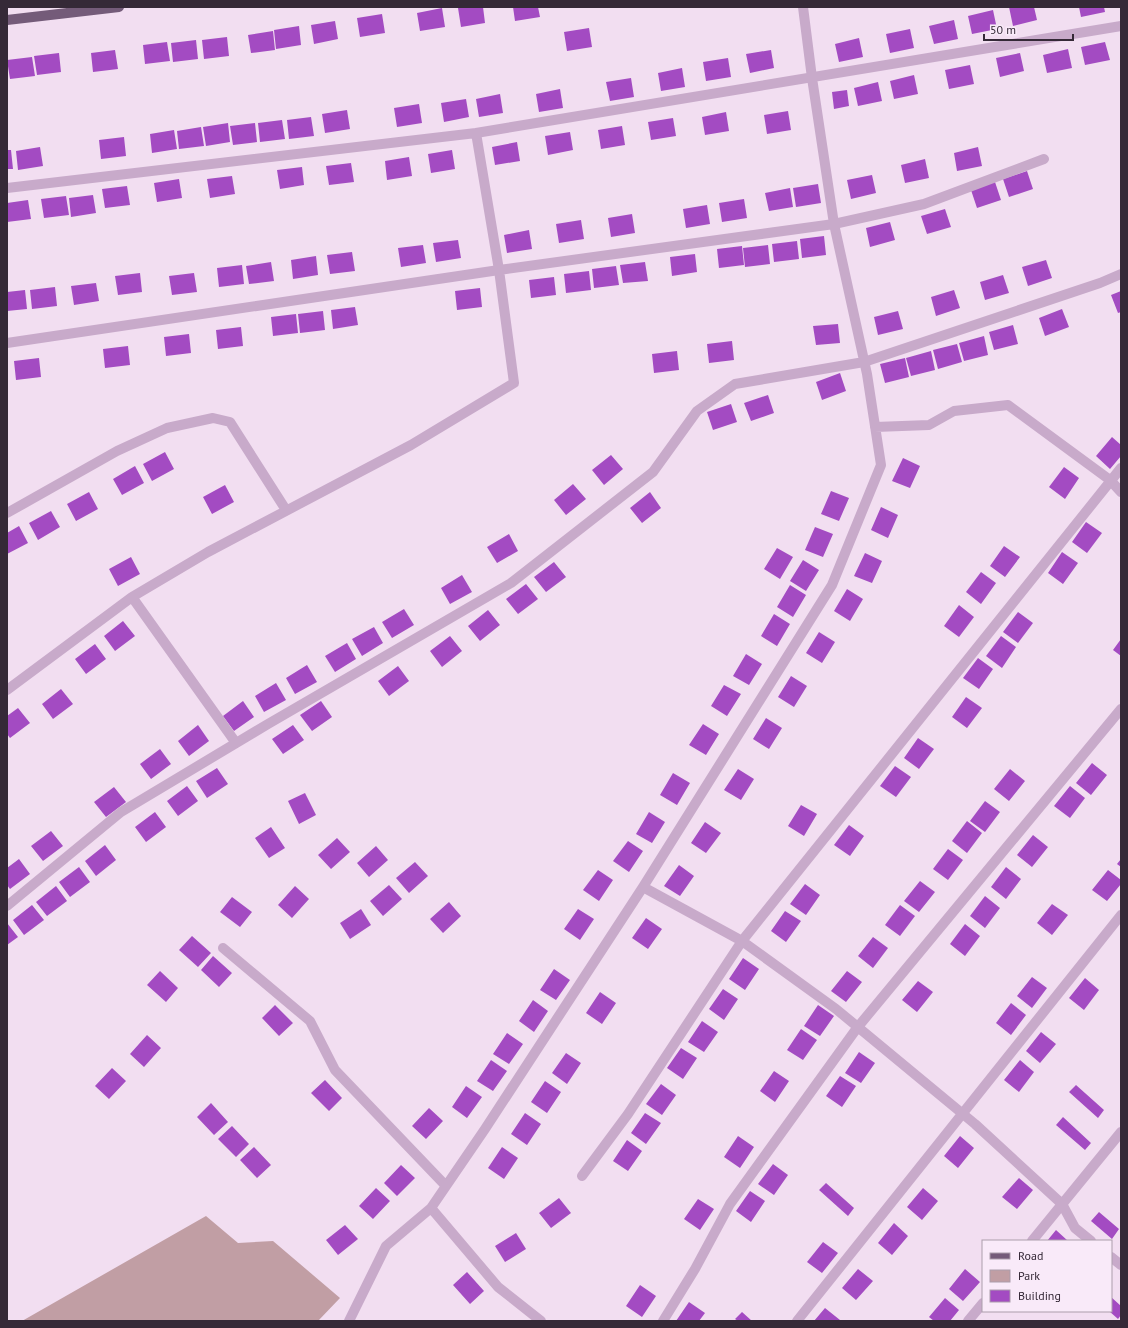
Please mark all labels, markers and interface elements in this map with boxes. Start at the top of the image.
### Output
scale bar [984,16,1073,42]
text: 50 m [990,22,1016,37]
legend [982,1240,1112,1312]
text: Road [1018,1248,1043,1263]
text: Park [1018,1268,1040,1283]
text: Building [1018,1288,1061,1303]

